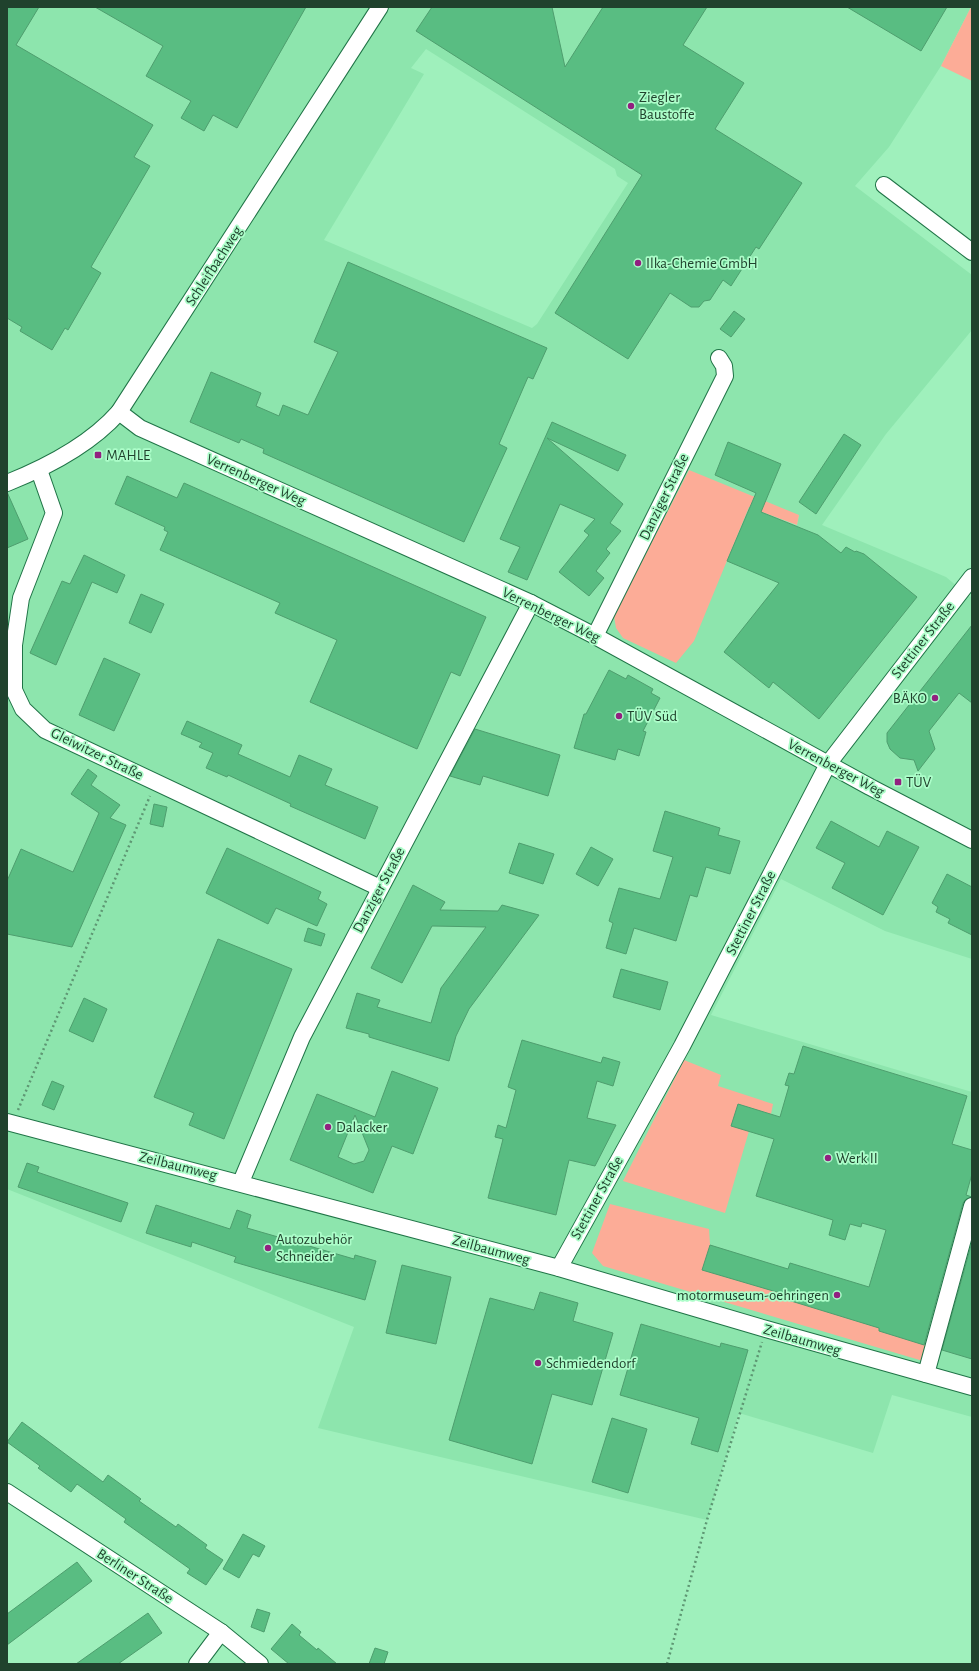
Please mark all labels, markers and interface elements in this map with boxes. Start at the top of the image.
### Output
place label: Ziegler Baustoffe [639,90,695,122]
marker: Ziegler Baustoffe [626,101,636,111]
street label: Schleifbachweg [183,223,246,308]
place label: Ilka-Chemie GmbH [646,256,758,271]
marker: Ilka-Chemie GmbH [633,258,643,268]
place label: MAHLE [106,448,150,463]
marker: MAHLE [93,450,103,460]
street label: Verrenberger Weg [204,451,308,509]
street label: Danziger Straße [637,451,691,543]
street label: Verrenberger Weg [500,585,603,645]
street label: Stettiner Straße [889,599,957,681]
place label: BÄKO [893,690,927,706]
marker: BÄKO [930,693,940,703]
place label: TÜV Süd [627,707,677,724]
marker: TÜV Süd [614,711,624,721]
street label: Gleiwitzer Straße [49,725,146,783]
street label: Verrenberger Weg [785,736,887,800]
place label: TÜV [906,773,932,790]
marker: TÜV [893,777,903,787]
street label: Danziger Straße [350,845,408,935]
street label: Stettiner Straße [723,868,779,958]
place label: Dalacker [336,1120,388,1135]
marker: Dalacker [323,1122,333,1132]
street label: Zeilbaumweg [138,1149,219,1183]
place label: Werk II [836,1151,878,1166]
marker: Werk II [823,1153,833,1163]
street label: Stettiner Straße [568,1154,626,1242]
place label: Autozubehör Schneider [276,1232,352,1264]
street label: Zeilbaumweg [451,1232,532,1268]
marker: Autozubehör Schneider [263,1243,273,1253]
place label: motormuseum-oehringen [677,1288,829,1303]
marker: motormuseum-oehringen [832,1290,842,1300]
street label: Zeilbaumweg [762,1322,843,1358]
place label: Schmiedendorf [546,1356,637,1371]
marker: Schmiedendorf [533,1358,543,1368]
street label: Berliner Straße [94,1546,176,1606]

